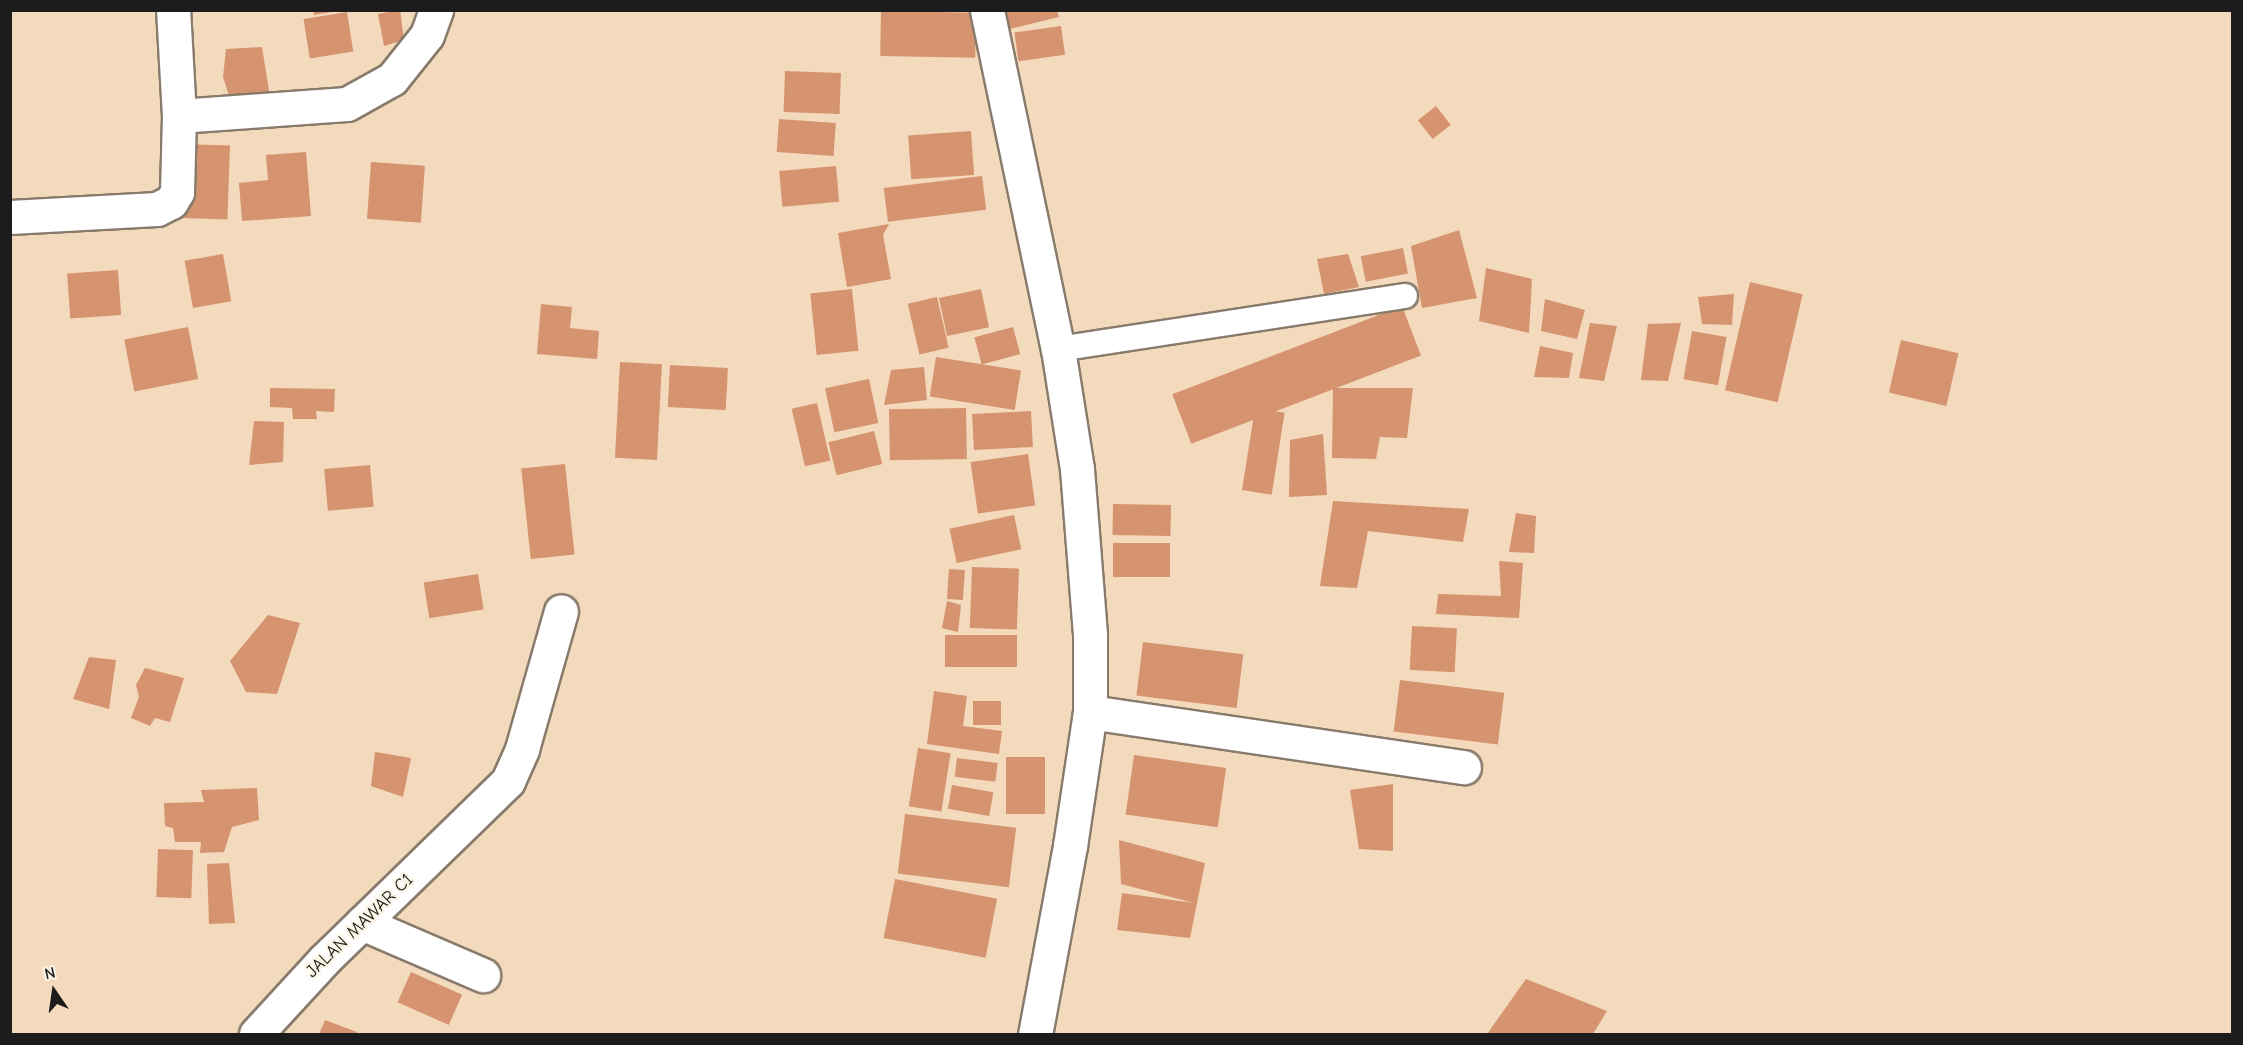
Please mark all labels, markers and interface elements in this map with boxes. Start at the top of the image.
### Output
street label: JALAN MAWAR C1 [302,869,418,983]
north arrow [24,961,84,1021]
text: N [43,964,57,983]

